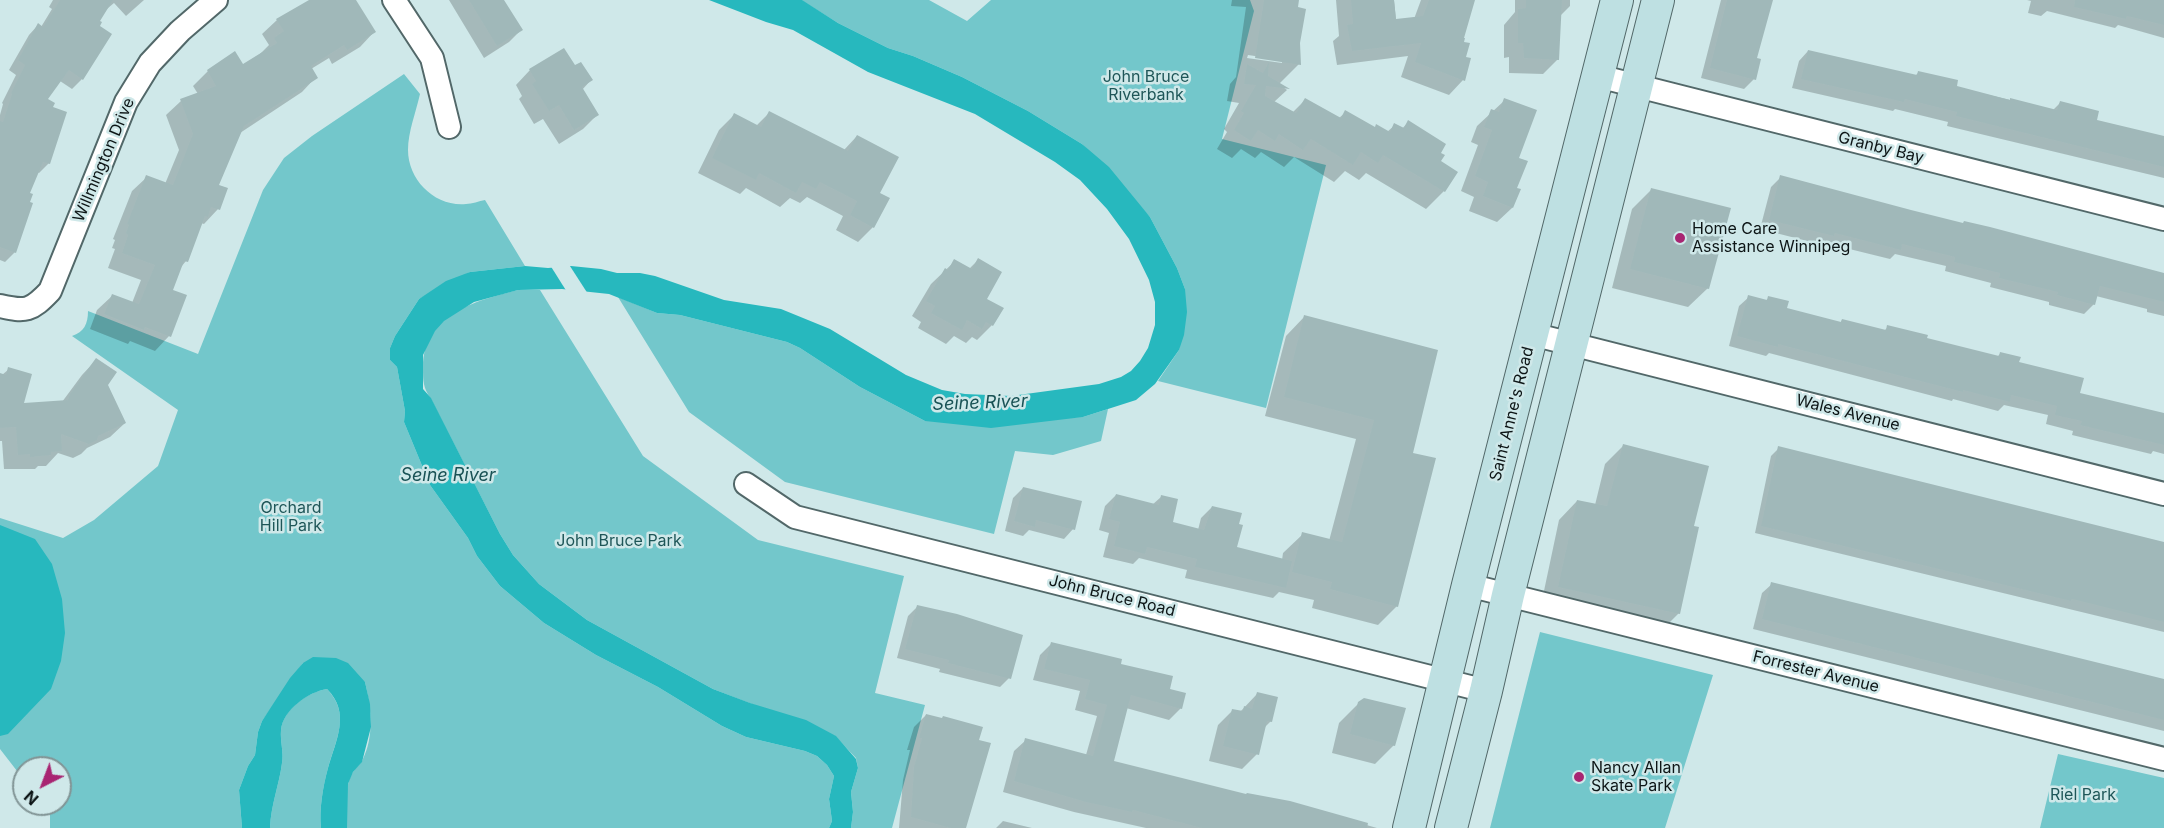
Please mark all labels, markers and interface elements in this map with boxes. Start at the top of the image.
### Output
park label: John Bruce Riverbank [1103,67,1189,105]
street label: Willmington Drive [69,95,139,225]
street label: Granby Bay [1836,128,1926,168]
place label: Home Care Assistance Winnipeg [1692,219,1850,257]
marker: Home Care Assistance Winnipeg [1673,231,1687,245]
street label: Saint Anne's Road [1486,345,1538,483]
water label: Seine River [932,391,1028,415]
street label: Wales Avenue [1794,391,1902,435]
water label: Seine River [400,465,496,487]
park label: Orchard Hill Park [260,498,322,536]
park label: John Bruce Park [556,531,682,551]
street label: John Bruce Road [1047,571,1177,621]
street label: Forrester Avenue [1751,647,1881,697]
north arrow [12,756,72,816]
place label: Nancy Allan Skate Park [1591,758,1681,796]
marker: Nancy Allan Skate Park [1572,770,1586,784]
park label: Riel Park [2050,785,2116,805]
text: N [20,786,43,809]

